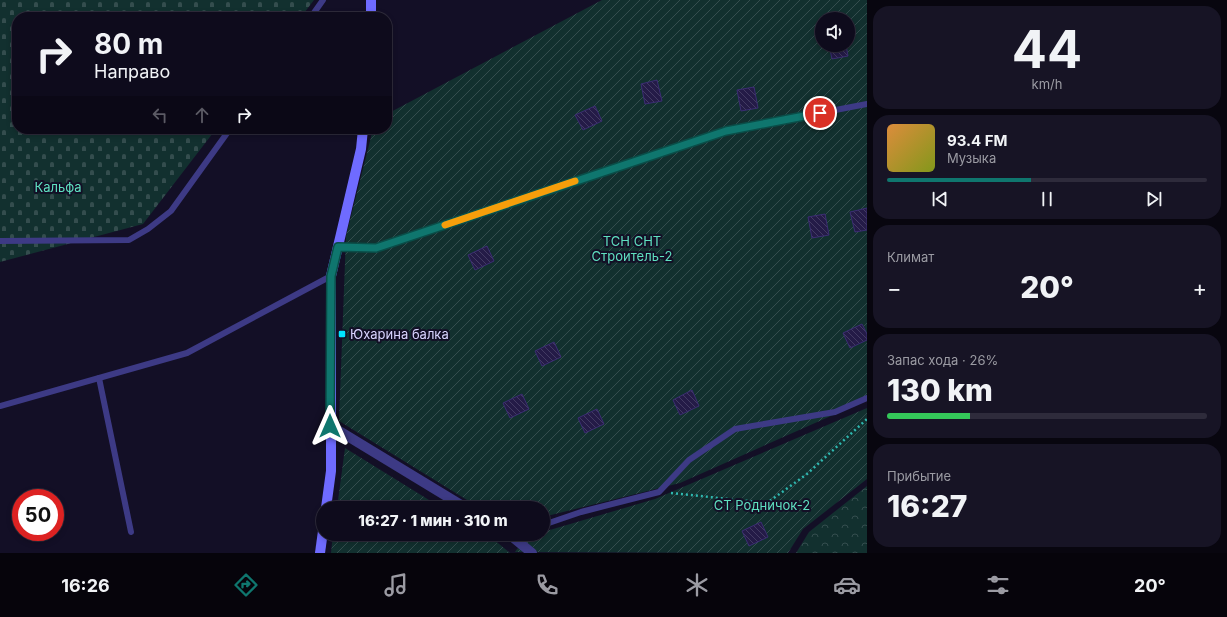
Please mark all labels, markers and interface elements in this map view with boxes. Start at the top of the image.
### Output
map controls [815,12,855,52]
button: sound [815,12,855,52]
text: 44 [1012,18,1082,81]
text: 80 m [94,27,163,61]
icon: right [28,28,80,80]
text: Направо [94,61,170,82]
text: km/h [1032,76,1062,92]
pin [803,96,837,130]
icon: arrive [809,102,831,124]
icon: left [149,104,171,126]
icon: ahead [191,104,213,126]
icon: right [233,104,255,126]
text: 93.4 FM [947,131,1008,150]
text: Музыка [947,150,996,166]
park label: Кальфа [34,179,82,195]
icon: previous [929,188,951,210]
icon: pause [1036,188,1058,210]
icon: next [1143,188,1165,210]
park label: ТСН СНТ Строитель-2 [592,233,672,264]
text: Климат [887,249,934,265]
text: 20° [1020,269,1074,305]
text: − [887,275,902,301]
text: + [1192,275,1207,301]
place label: Юхарина балка [350,326,449,342]
marker: Юхарина балка [337,329,347,339]
text: Запас хода · 26% [887,352,998,368]
text: 130 km [887,372,993,408]
position arrow [309,405,351,447]
text: Прибытие [887,468,951,484]
text: 16:27 [887,488,967,524]
speed limit sign: 50 [12,489,64,541]
park label: СТ Родничок-2 [714,497,810,513]
text: 16:27 · 1 мин · 310 m [358,511,508,530]
icon: directions [232,571,260,599]
icon: music [382,571,410,599]
icon: phone [533,571,561,599]
icon: climate [683,571,711,599]
icon: car [833,571,861,599]
icon: filters [984,571,1012,599]
text: 16:26 [61,575,110,596]
text: 20° [1134,575,1166,596]

